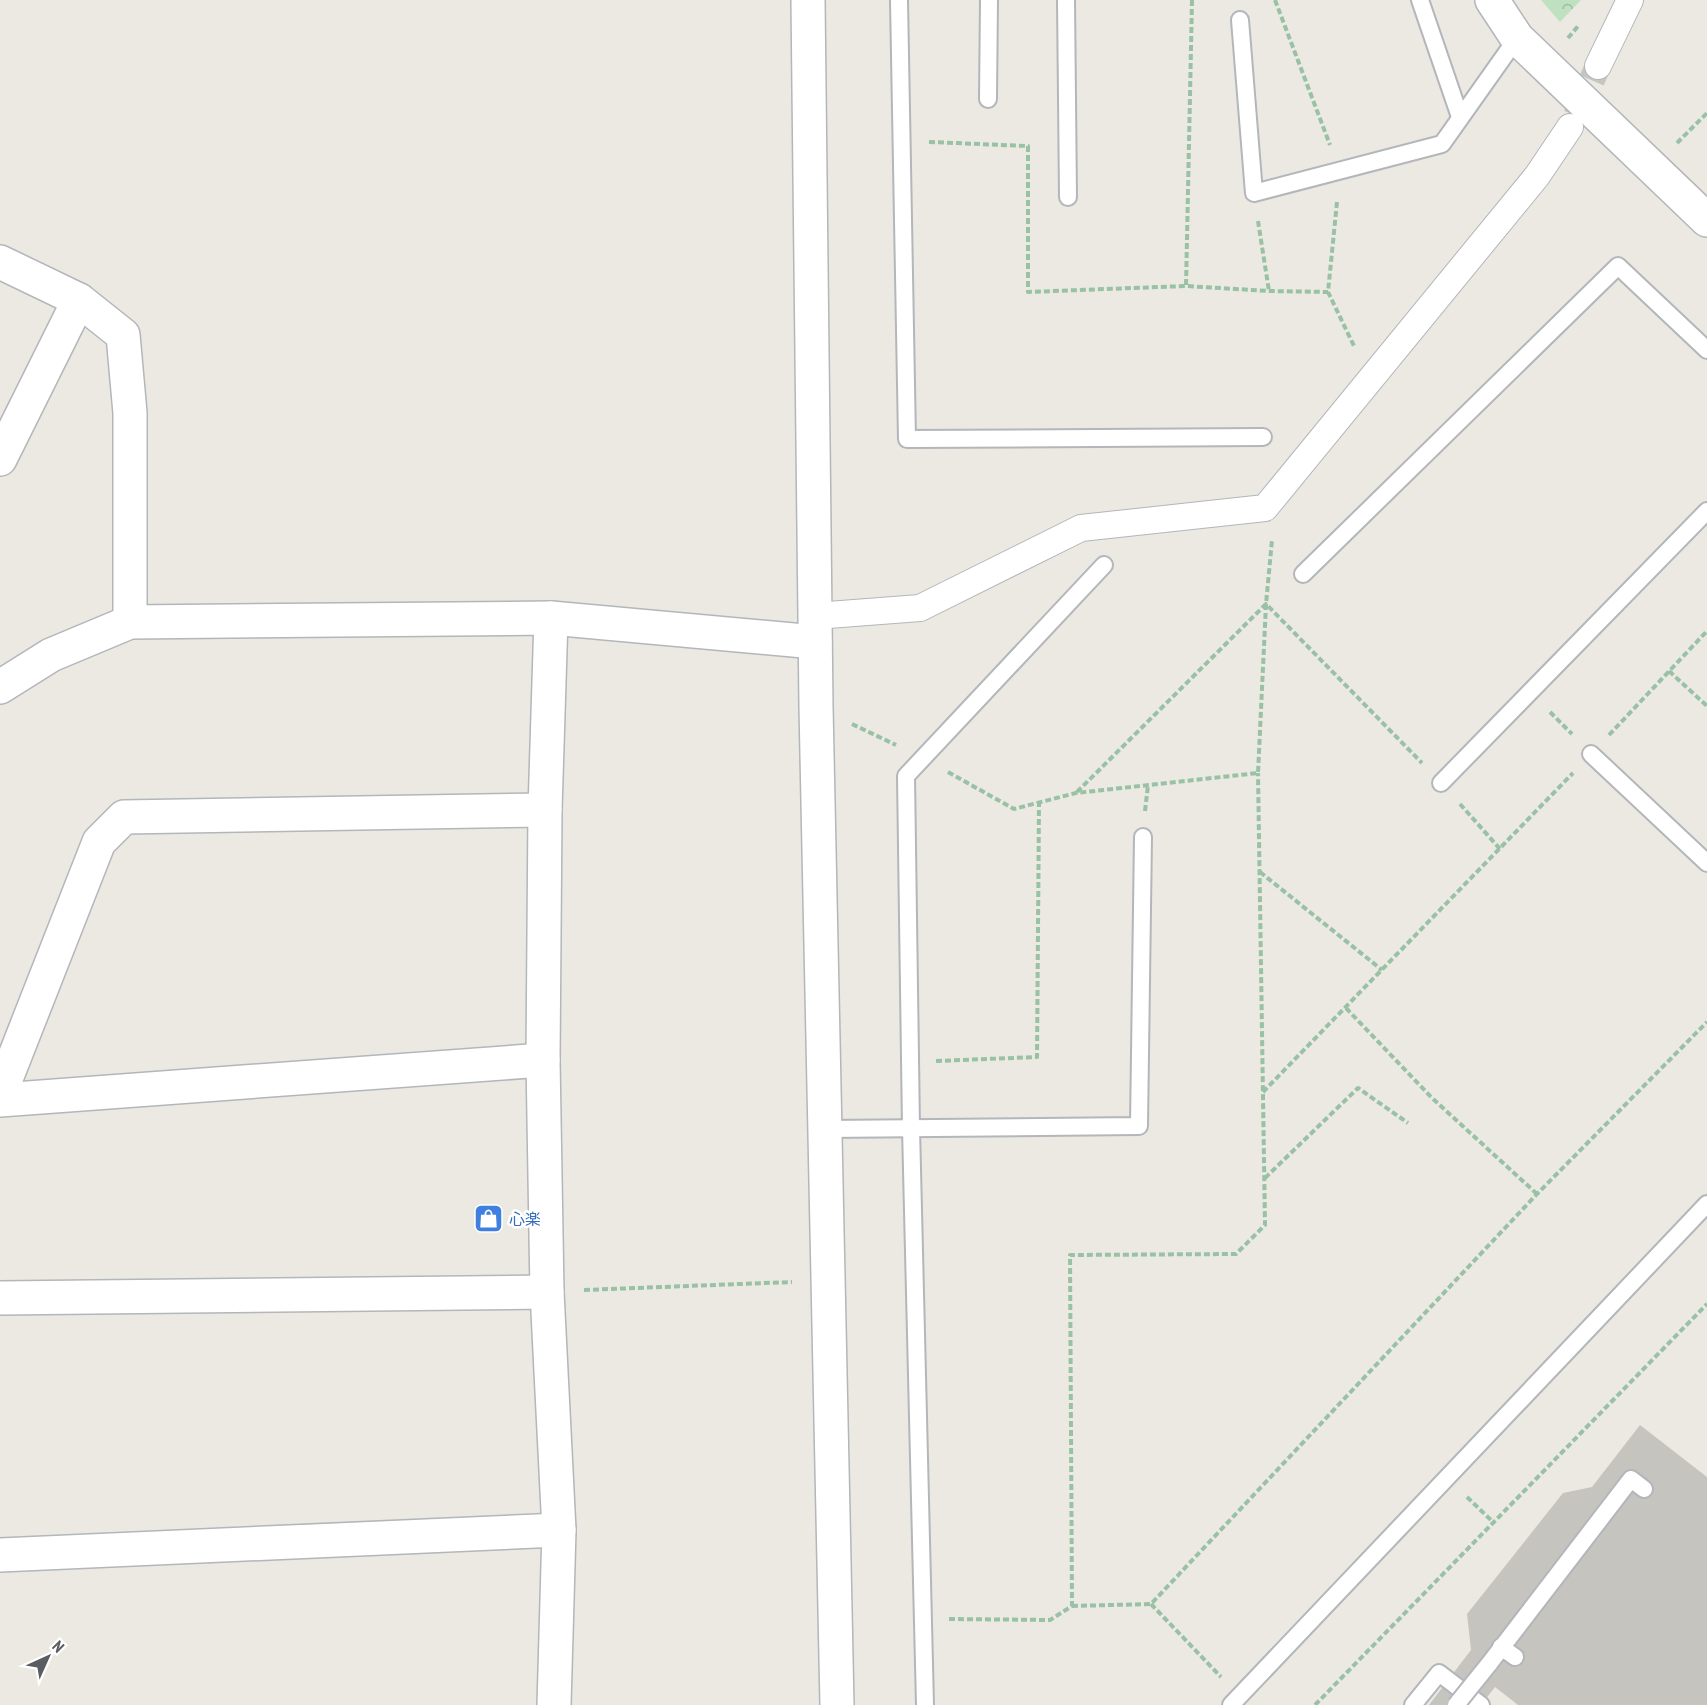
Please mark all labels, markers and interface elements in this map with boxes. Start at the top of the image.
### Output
shop icon: 心楽 [472,1203,504,1235]
place label: 心楽 [509,1209,541,1229]
north arrow [18,1627,78,1687]
text: N [48,1636,69,1657]

